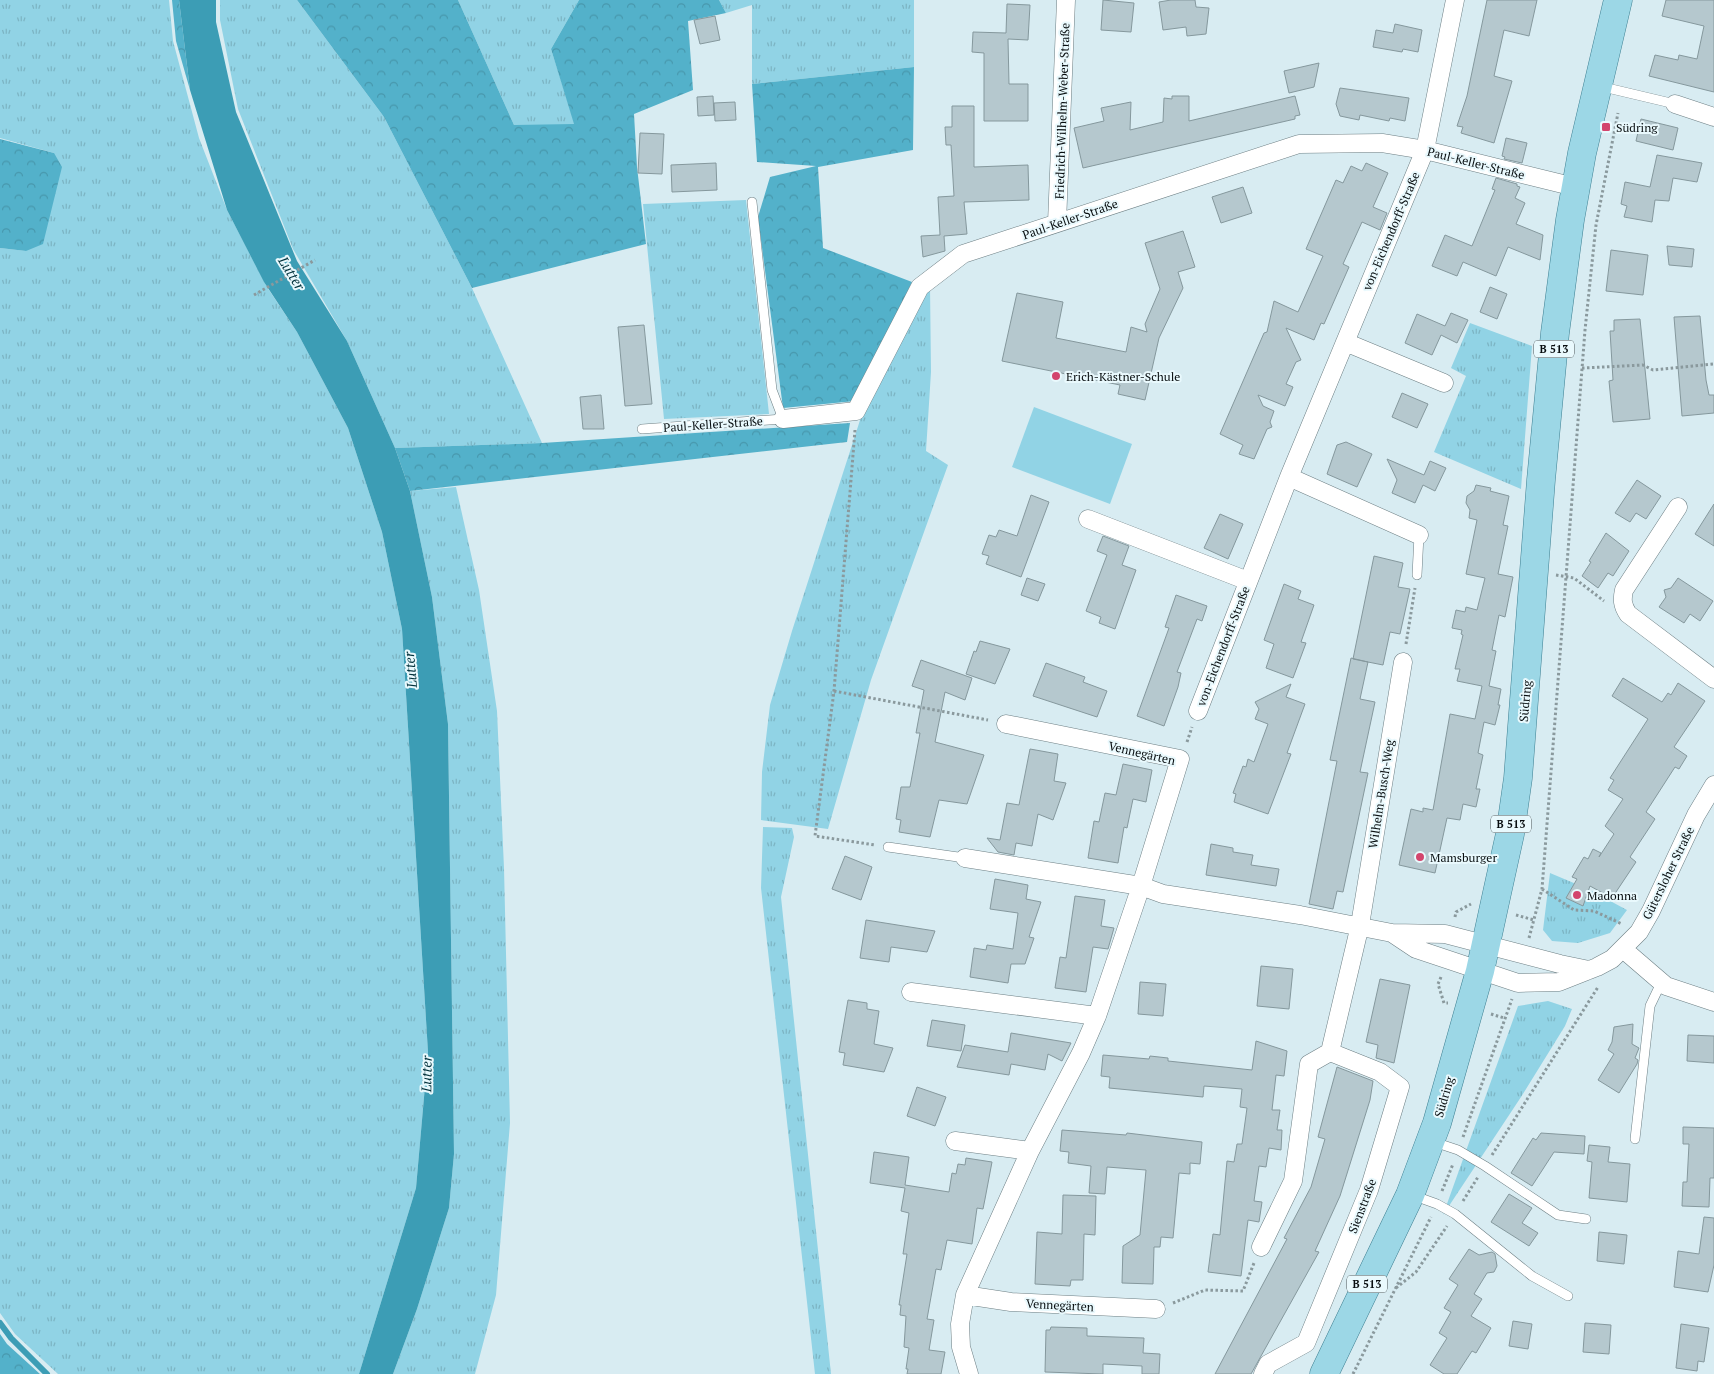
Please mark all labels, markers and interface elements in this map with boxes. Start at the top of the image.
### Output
street label: Friedrich-Wilhelm-Weber-Straße [1051,23,1073,199]
place label: Südring [1616,120,1658,135]
marker: Südring [1600,121,1612,133]
street label: Paul-Keller-Straße [1426,144,1526,182]
street label: von-Eichendorff-Straße [1359,170,1423,293]
street label: Paul-Keller-Straße [1020,196,1120,242]
water label: Lutter [274,252,310,294]
road number: B 513 [1534,340,1574,358]
place label: Erich-Kästner-Schule [1066,369,1180,384]
marker: Erich-Kästner-Schule [1050,370,1062,382]
street label: Paul-Keller-Straße [663,413,763,435]
street label: von-Eichendorff-Straße [1193,584,1253,709]
water label: Lutter [399,650,421,690]
street label: Südring [1516,679,1534,722]
street label: Vennegärten [1107,738,1177,768]
street label: Wilhelm-Busch-Weg [1365,738,1397,849]
road number: B 513 [1491,816,1531,832]
street label: Gütersloher Straße [1639,824,1697,922]
place label: Mamsburger [1430,850,1497,865]
marker: Mamsburger [1414,851,1426,863]
place label: Madonna [1587,888,1637,903]
marker: Madonna [1571,889,1583,901]
water label: Lutter [416,1055,436,1093]
street label: Südring [1431,1074,1457,1119]
street label: Sienstraße [1345,1177,1379,1235]
road number: B 513 [1347,1276,1387,1292]
street label: Vennegärten [1026,1296,1094,1314]

